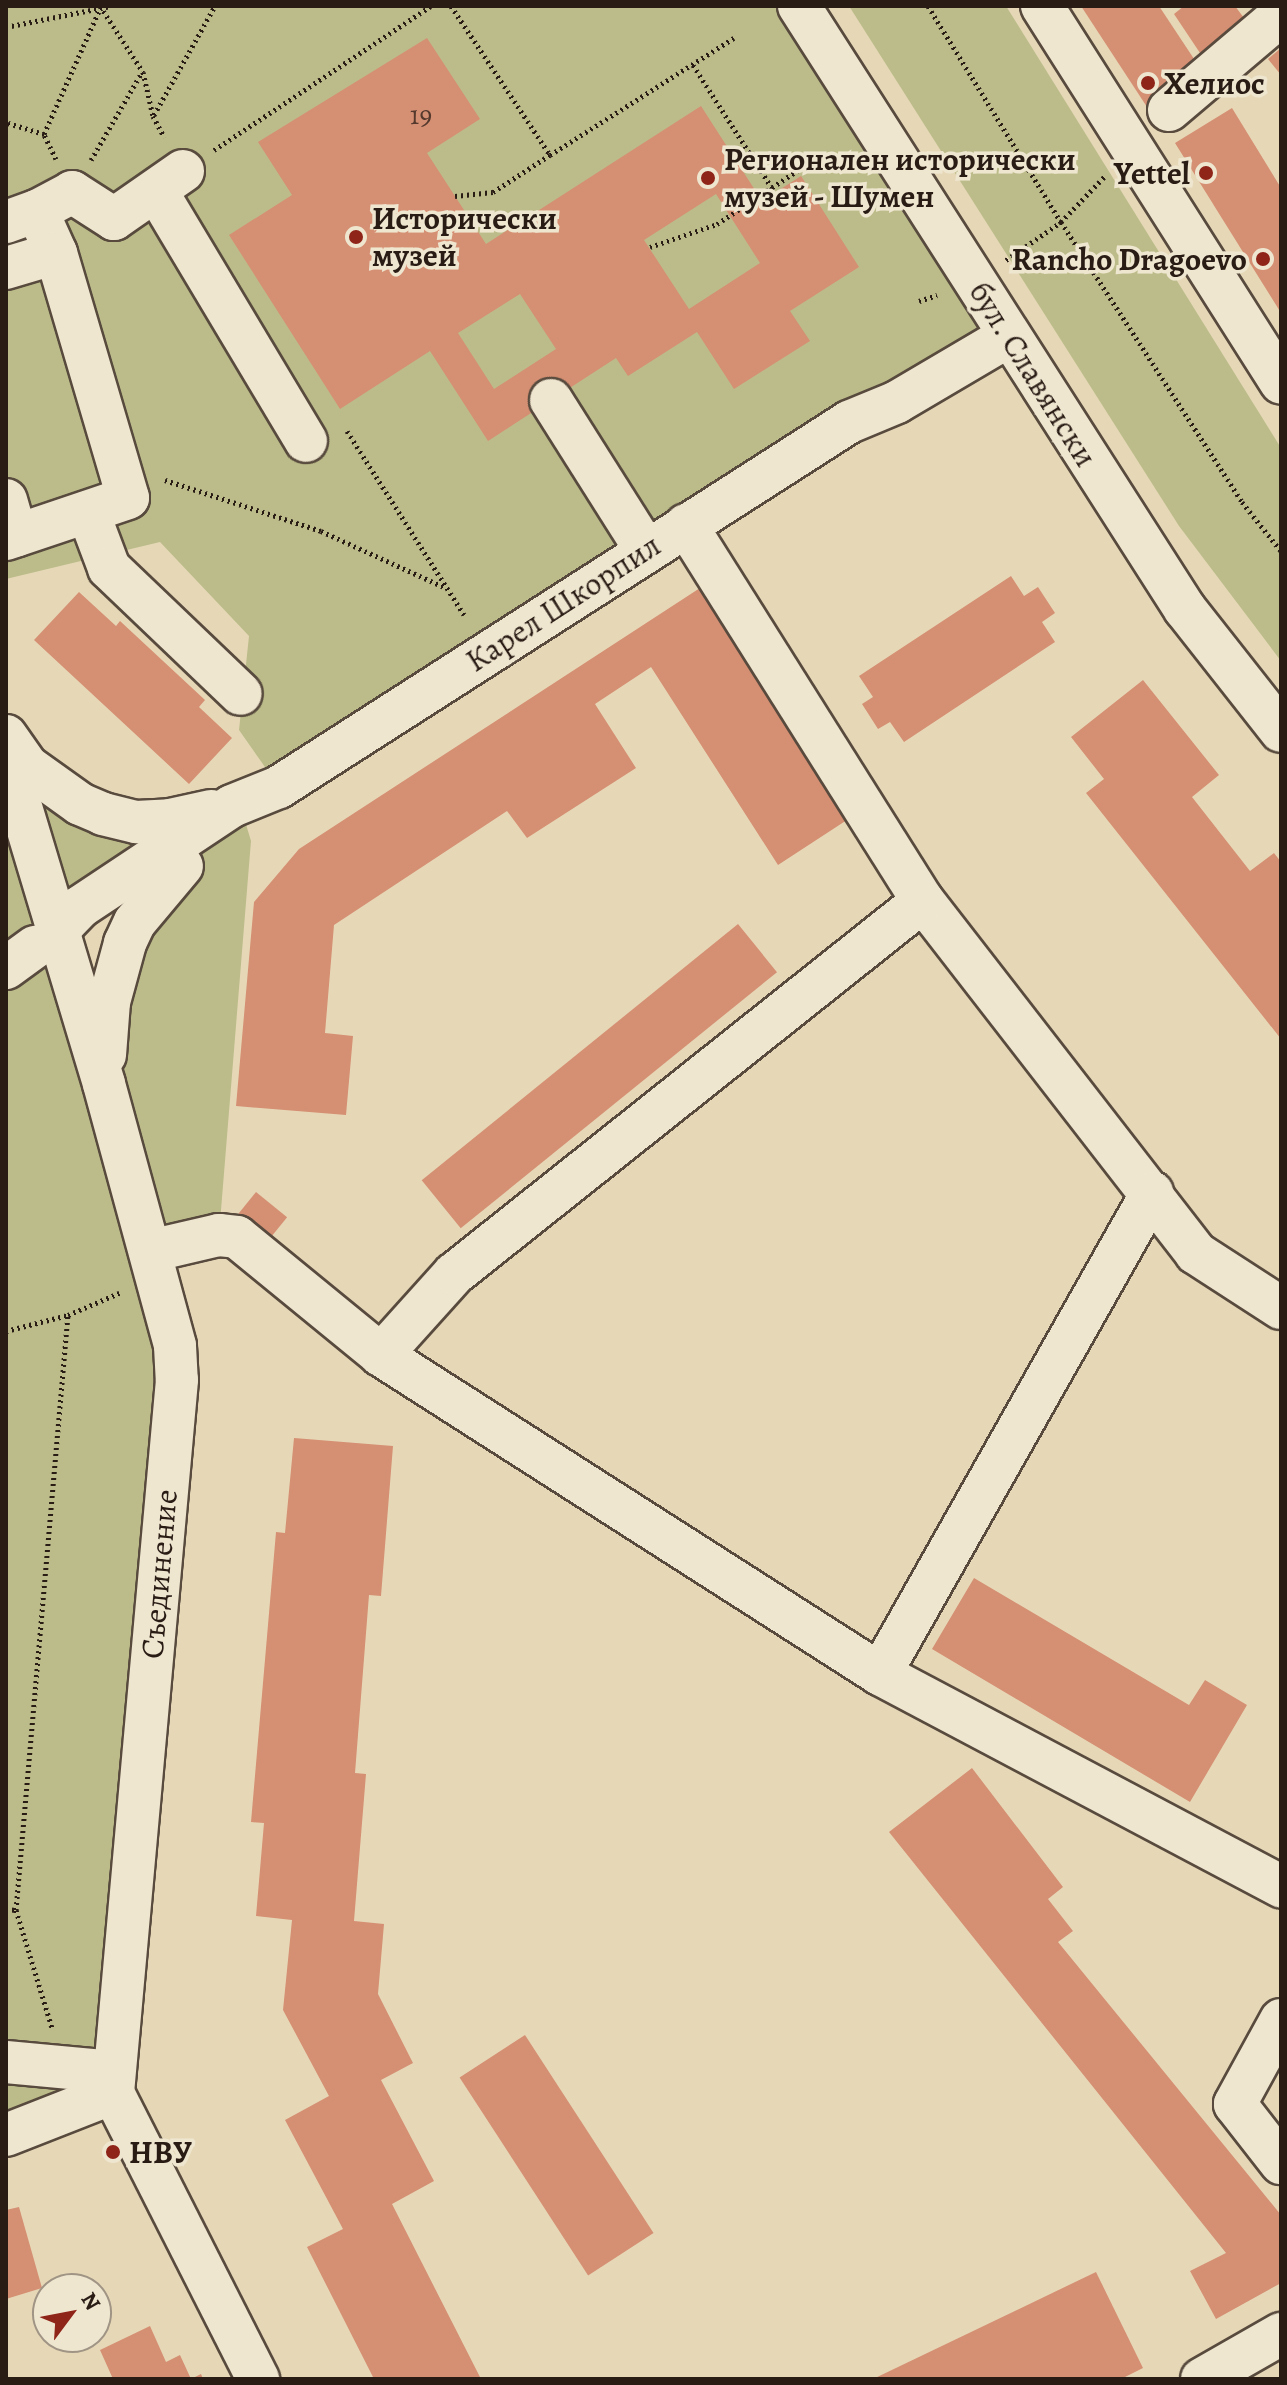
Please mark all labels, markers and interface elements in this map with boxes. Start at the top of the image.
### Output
place label: Хелиос [1164,64,1265,102]
marker: Хелиос [1139,74,1157,92]
house number: 19 [410,98,432,132]
place label: Регионален исторически музей - Шумен [724,141,1076,216]
place label: Yettel [1114,154,1190,192]
marker: Yettel [1197,164,1215,182]
marker: Регионален исторически музей - Шумен [699,169,717,187]
place label: Исторически музей [372,200,557,275]
marker: Исторически музей [347,228,365,246]
place label: Rancho Dragoevo [1011,240,1247,278]
marker: Rancho Dragoevo [1254,250,1272,268]
street label: бул. Славянски [961,274,1105,474]
street label: Карел Шкорпил [459,526,667,680]
street label: Съединение [132,1488,186,1660]
place label: НВУ [129,2133,192,2171]
marker: НВУ [104,2143,122,2161]
north arrow [32,2273,112,2353]
text: N [74,2287,108,2316]

